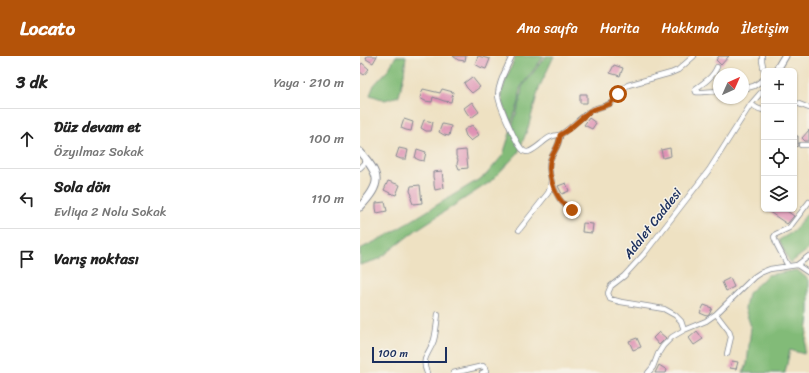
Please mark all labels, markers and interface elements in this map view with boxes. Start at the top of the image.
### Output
text: Locato [20,12,75,45]
text: Ana sayfa [517,16,578,41]
text: Harita [600,16,640,41]
text: Hakkında [662,16,719,41]
text: İletişim [741,16,789,41]
text: 3 dk [16,67,48,97]
north arrow [713,68,749,104]
map controls [761,68,797,212]
button: + [761,68,797,104]
text: Yaya · 210 m [274,71,344,94]
route start [609,85,627,103]
button: − [761,104,797,140]
text: Düz devam et [54,114,141,140]
text: 100 m [309,127,344,150]
icon: ahead [16,128,38,150]
text: Özyılmaz Sokak [54,140,144,163]
button: locate [761,140,797,176]
text: Sola dön [54,174,110,200]
button: layers [761,176,797,212]
street label: Adalet Caddesi [617,182,688,265]
text: 110 m [311,187,344,210]
icon: left [16,188,38,210]
text: Evliya 2 Nolu Sokak [54,200,167,223]
route end [563,201,581,219]
text: Varış noktası [54,246,139,272]
icon: arrive [16,248,38,270]
text: 100 m [378,344,408,363]
scale bar [372,345,447,364]

